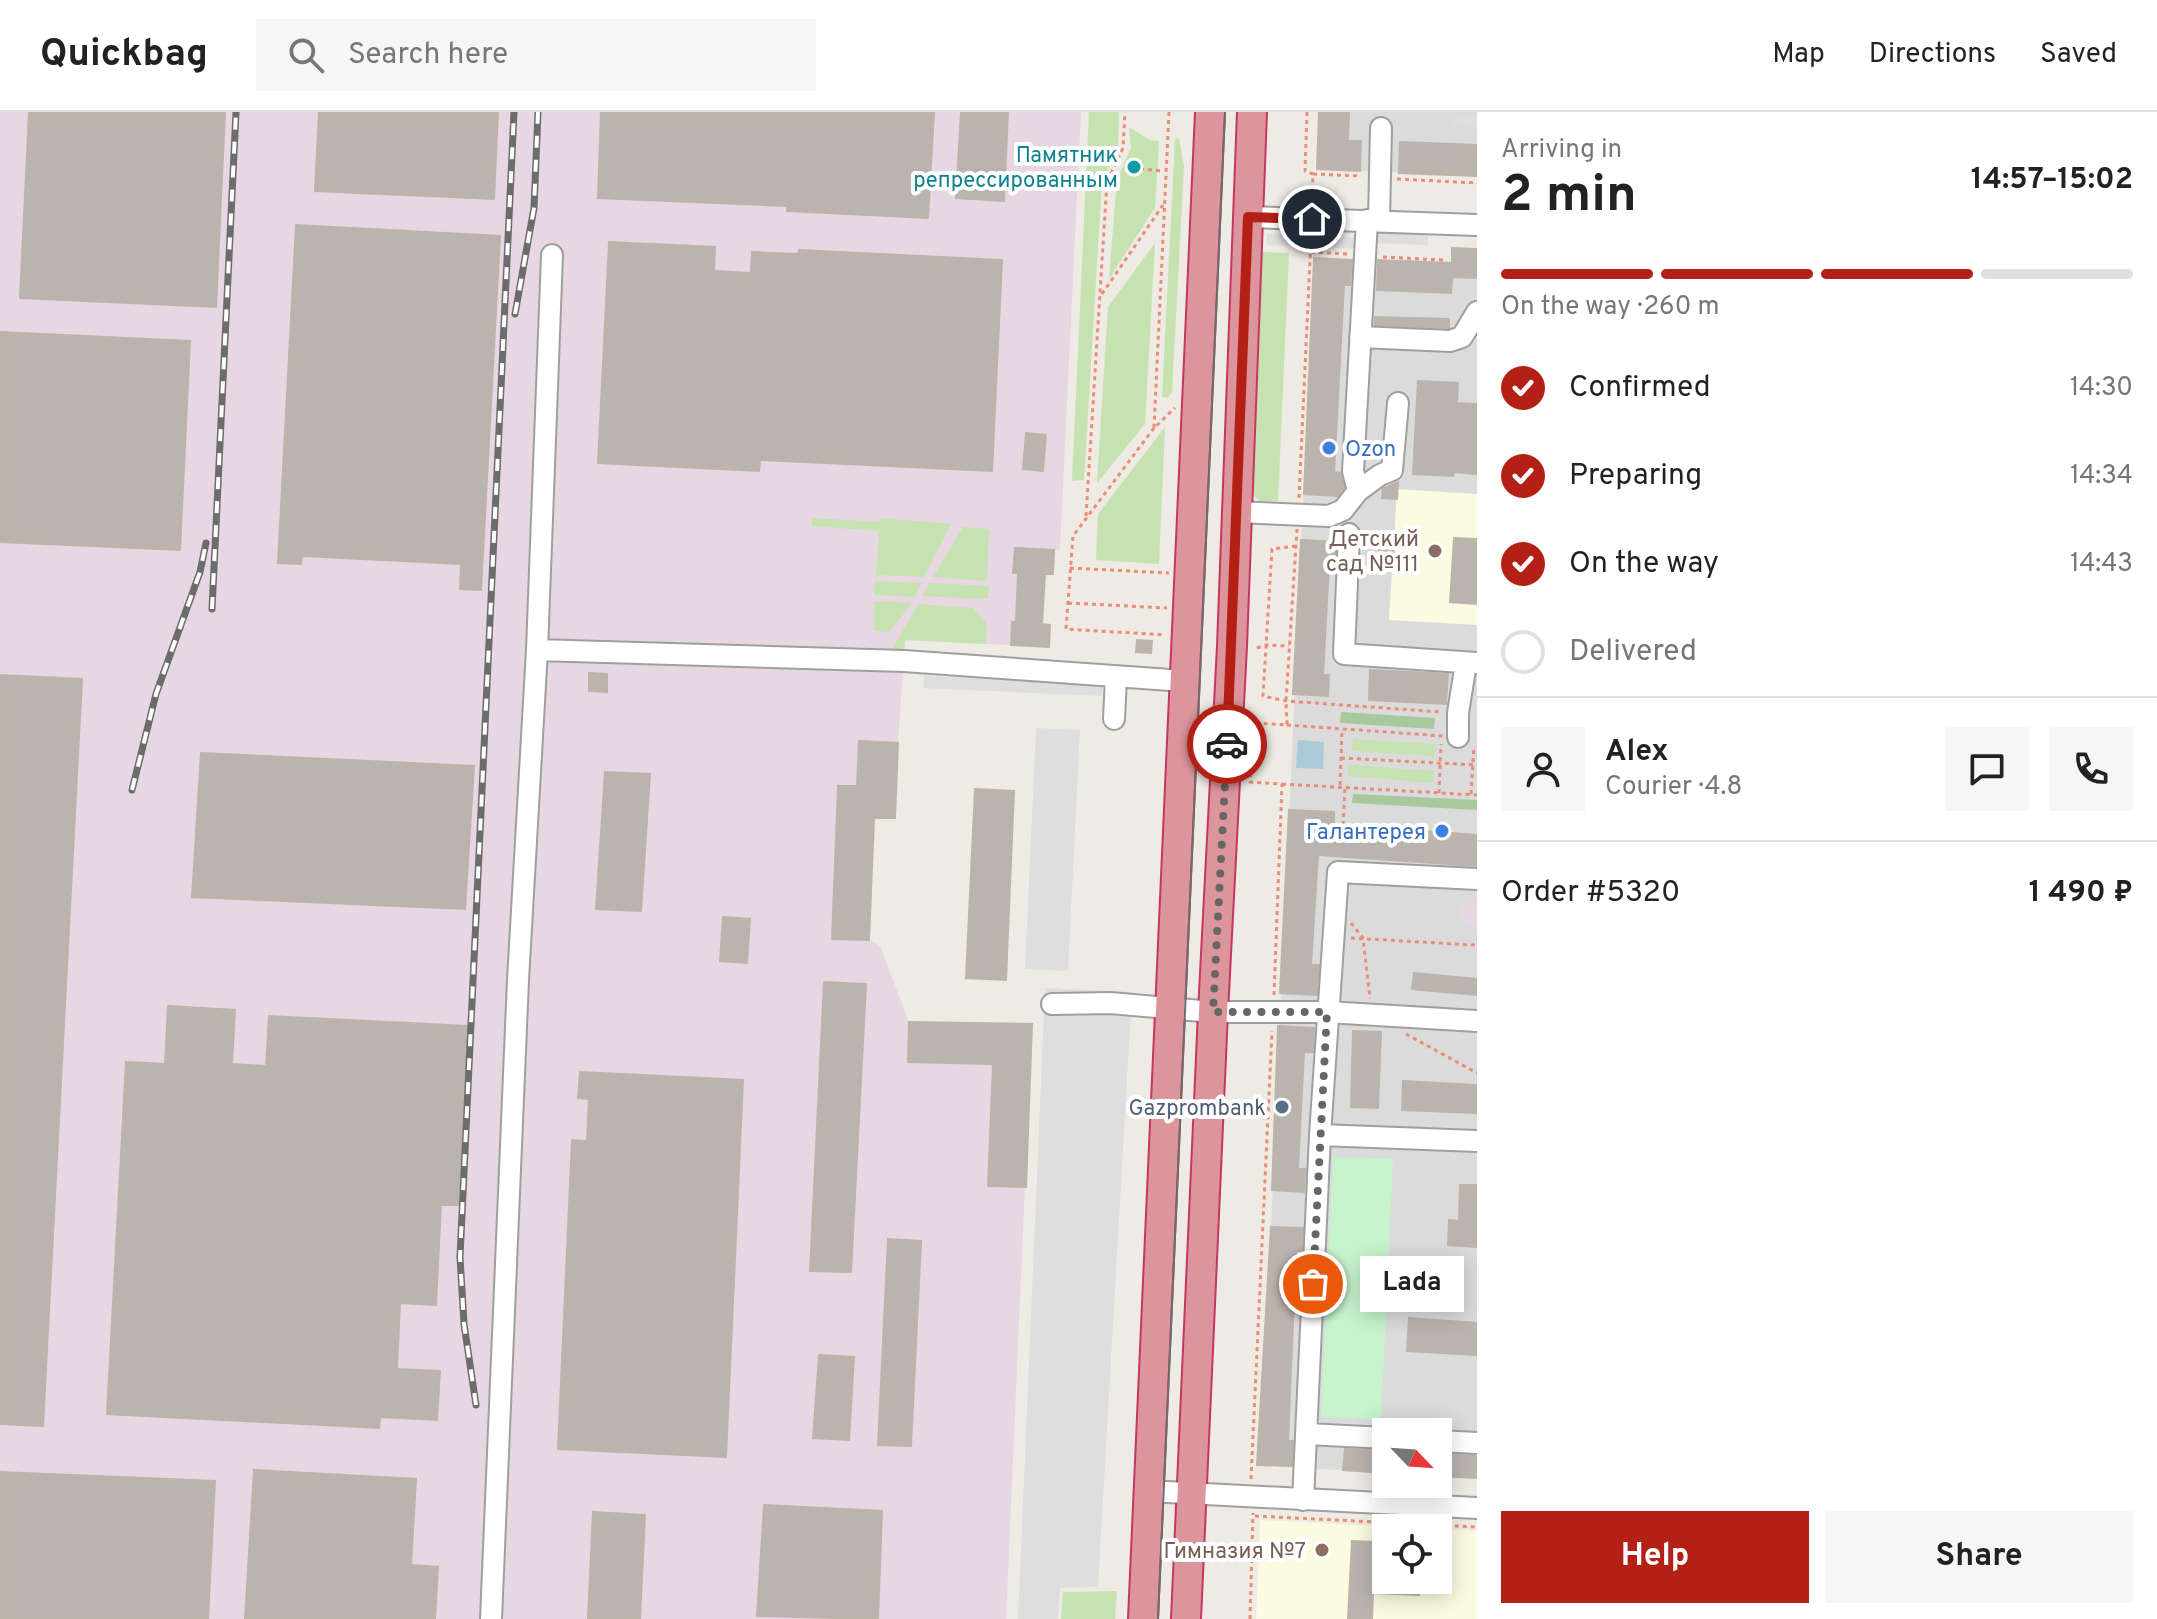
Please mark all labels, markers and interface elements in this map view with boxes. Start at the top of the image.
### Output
search box [256,19,816,91]
text: Quickbag [40,31,208,80]
icon: search [284,33,328,77]
text: Search here [348,37,508,74]
text: Map [1772,37,1825,73]
text: Directions [1869,37,1996,73]
text: Saved [2040,37,2117,73]
text: Arriving in [1501,134,1622,167]
place label: Памятник репрессированным [913,143,1118,195]
marker: Памятник репрессированным [1125,158,1143,176]
text: 14:57–15:02 [1971,162,2133,199]
text: 2 min [1501,164,1637,230]
pin [1278,185,1346,253]
icon: home [1290,197,1334,241]
text: On the way · 260 m [1501,291,1719,324]
icon: check [1501,366,1545,410]
text: Confirmed [1569,370,1711,407]
text: 14:30 [2070,372,2133,405]
place label: Ozon [1345,437,1396,464]
marker: Ozon [1320,439,1338,457]
icon: check [1501,454,1545,498]
text: Preparing [1569,458,1702,495]
text: 14:34 [2070,460,2133,493]
place label: Детский сад №111 [1326,527,1419,579]
marker: Детский сад №111 [1426,542,1444,560]
icon: check [1501,542,1545,586]
text: On the way [1569,546,1719,583]
text: 14:43 [2070,548,2133,581]
text: Delivered [1569,634,1697,671]
courier [1187,704,1267,784]
icon: car [1205,722,1249,766]
button: person [1501,727,1585,811]
button: chat [1945,727,2029,811]
button: phone [2049,727,2133,811]
text: Alex [1605,734,1669,771]
text: Courier · 4.8 [1605,771,1742,804]
place label: Галантерея [1306,820,1426,847]
marker: Галантерея [1433,822,1451,840]
text: Order #5320 [1501,875,1680,912]
text: 1 490 ₽ [2029,875,2133,912]
place label: Gazprombank [1128,1096,1266,1123]
marker: Gazprombank [1273,1098,1291,1116]
pin [1279,1250,1347,1318]
callout: Lada [1361,1256,1465,1312]
icon: bag [1291,1262,1335,1306]
text: Lada [1383,1267,1441,1300]
north arrow [1372,1418,1452,1498]
map controls [1372,1418,1452,1594]
button: Help [1501,1511,1809,1603]
button: Share [1825,1511,2133,1603]
button: locate [1372,1514,1452,1594]
place label: Гимназия №7 [1163,1539,1306,1566]
marker: Гимназия №7 [1313,1541,1331,1559]

